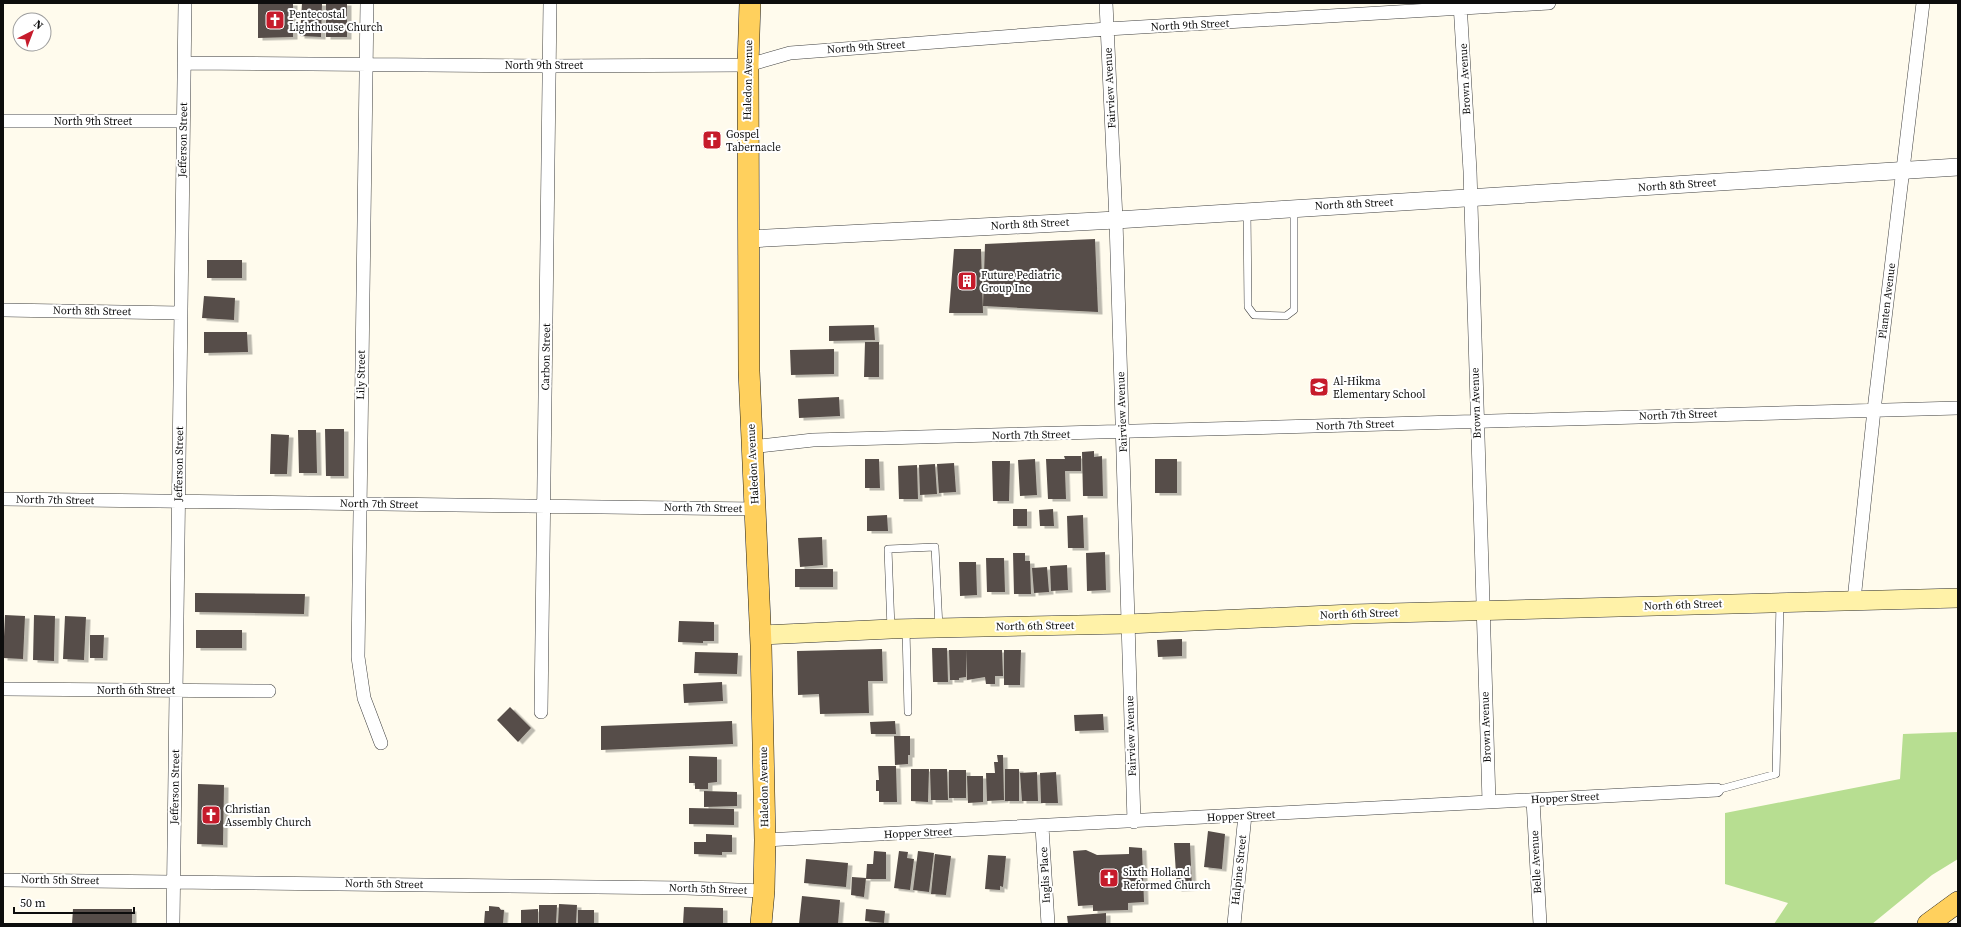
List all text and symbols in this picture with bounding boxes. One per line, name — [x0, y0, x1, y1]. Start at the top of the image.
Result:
place label: Pentecostal Lighthouse Church — [289, 7, 383, 35]
church icon: Pentecostal Lighthouse Church — [264, 9, 286, 31]
north arrow — [12, 12, 52, 52]
street label: North 9th Street — [1151, 15, 1230, 35]
text: N — [30, 17, 46, 33]
street label: North 9th Street — [826, 37, 906, 57]
street label: Haledon Avenue — [740, 39, 756, 120]
street label: Brown Avenue — [1456, 43, 1474, 115]
street label: Fairview Avenue — [1100, 47, 1120, 129]
street label: North 9th Street — [505, 58, 584, 73]
street label: Jefferson Street — [175, 102, 191, 179]
street label: North 9th Street — [54, 114, 133, 129]
place label: Gospel Tabernacle — [726, 127, 781, 155]
church icon: Gospel Tabernacle — [701, 129, 723, 151]
street label: North 8th Street — [1637, 175, 1717, 195]
street label: North 8th Street — [1315, 194, 1394, 214]
street label: North 8th Street — [991, 214, 1070, 234]
street label: Planten Avenue — [1875, 262, 1899, 340]
place label: Future Pediatric Group Inc — [981, 268, 1061, 296]
building icon: Future Pediatric Group Inc — [956, 270, 978, 292]
street label: North 8th Street — [53, 303, 132, 319]
street label: Carbon Street — [538, 323, 554, 391]
street label: Lily Street — [353, 350, 369, 400]
street label: Brown Avenue — [1467, 367, 1485, 439]
street label: Fairview Avenue — [1113, 371, 1131, 453]
place label: Al-Hikma Elementary School — [1333, 374, 1425, 402]
school or university icon: Al-Hikma Elementary School — [1308, 376, 1330, 398]
street label: North 7th Street — [1639, 406, 1718, 424]
street label: North 7th Street — [1316, 416, 1395, 434]
street label: Haledon Avenue — [743, 423, 763, 505]
street label: Jefferson Street — [171, 426, 187, 503]
street label: North 7th Street — [992, 427, 1071, 443]
street label: North 7th Street — [16, 492, 95, 508]
street label: North 7th Street — [340, 496, 419, 512]
street label: North 7th Street — [664, 500, 743, 516]
street label: North 6th Street — [1644, 596, 1723, 614]
street label: North 6th Street — [1320, 605, 1399, 623]
street label: North 6th Street — [996, 618, 1075, 634]
street label: North 6th Street — [97, 683, 176, 698]
street label: Brown Avenue — [1477, 691, 1495, 763]
street label: Fairview Avenue — [1122, 695, 1140, 777]
street label: Haledon Avenue — [756, 746, 772, 827]
street label: Jefferson Street — [167, 749, 183, 826]
street label: Hopper Street — [1530, 789, 1600, 807]
place label: Christian Assembly Church — [225, 802, 312, 830]
church icon: Christian Assembly Church — [200, 804, 222, 826]
street label: Hopper Street — [1206, 807, 1276, 825]
street label: Hopper Street — [883, 824, 953, 842]
street label: Belle Avenue — [1527, 830, 1545, 894]
street label: Halpine Street — [1228, 834, 1250, 906]
street label: Inglis Place — [1036, 846, 1054, 904]
place label: Sixth Holland Reformed Church — [1123, 865, 1211, 893]
church icon: Sixth Holland Reformed Church — [1098, 867, 1120, 889]
street label: North 5th Street — [21, 872, 100, 888]
street label: North 5th Street — [345, 876, 424, 892]
street label: North 5th Street — [669, 880, 748, 898]
scale bar — [14, 889, 134, 915]
text: 50 m — [20, 895, 46, 911]

